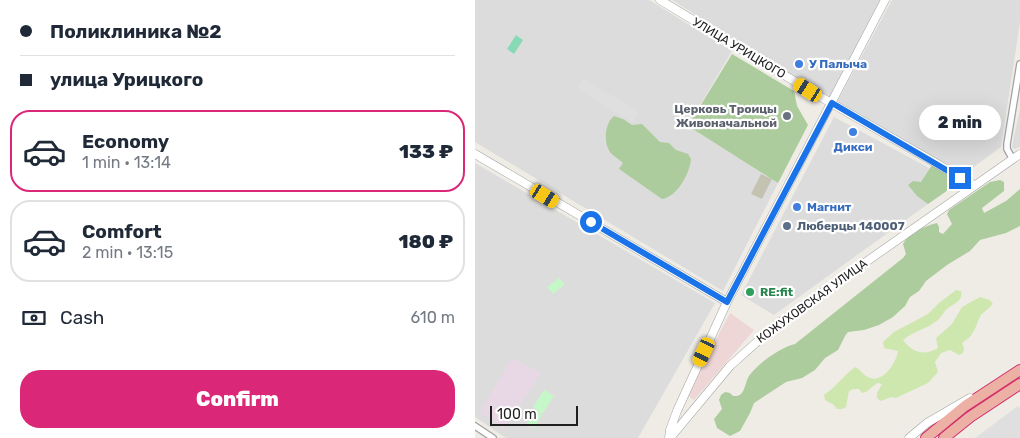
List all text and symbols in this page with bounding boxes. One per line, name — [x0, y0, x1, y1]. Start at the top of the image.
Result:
street label: УЛИЦА УРИЦКОГО — [690, 15, 788, 81]
text: Поликлиника №2 — [50, 20, 222, 43]
place label: У Палыча — [809, 57, 867, 71]
marker: У Палыча — [793, 58, 805, 70]
text: улица Урицкого — [50, 68, 203, 91]
car — [791, 76, 824, 104]
place label: Церковь Троицы Живоначальной — [674, 102, 777, 130]
callout: 2 min — [919, 106, 1001, 140]
marker: Церковь Троицы Живоначальной — [781, 110, 793, 122]
text: 2 min — [938, 113, 982, 132]
marker: Дикси — [847, 126, 859, 138]
icon: car — [22, 129, 67, 174]
text: Economy — [82, 130, 169, 153]
text: 133 ₽ — [399, 140, 453, 163]
place label: Дикси — [834, 140, 873, 154]
text: 1 min · 13:14 — [82, 153, 171, 172]
route end — [949, 167, 971, 189]
car — [528, 182, 561, 210]
place label: Магнит — [807, 200, 852, 214]
marker: Магнит — [791, 201, 803, 213]
route start — [580, 211, 602, 233]
icon: car — [22, 219, 67, 264]
place label: Люберцы 140007 — [797, 219, 905, 233]
text: Comfort — [82, 220, 162, 243]
marker: Люберцы 140007 — [781, 220, 793, 232]
text: 180 ₽ — [399, 230, 453, 253]
text: 2 min · 13:15 — [82, 243, 173, 262]
street label: КОЖУХОВСКАЯ УЛИЦА — [754, 256, 870, 346]
place label: RE:fit — [760, 285, 794, 299]
marker: RE:fit — [744, 286, 756, 298]
icon: cash — [20, 304, 48, 332]
text: Cash — [60, 306, 104, 329]
text: 610 m — [411, 308, 455, 327]
car — [690, 335, 717, 369]
button: Confirm — [20, 370, 455, 428]
scale bar — [490, 403, 577, 426]
text: 100 m — [497, 406, 537, 423]

